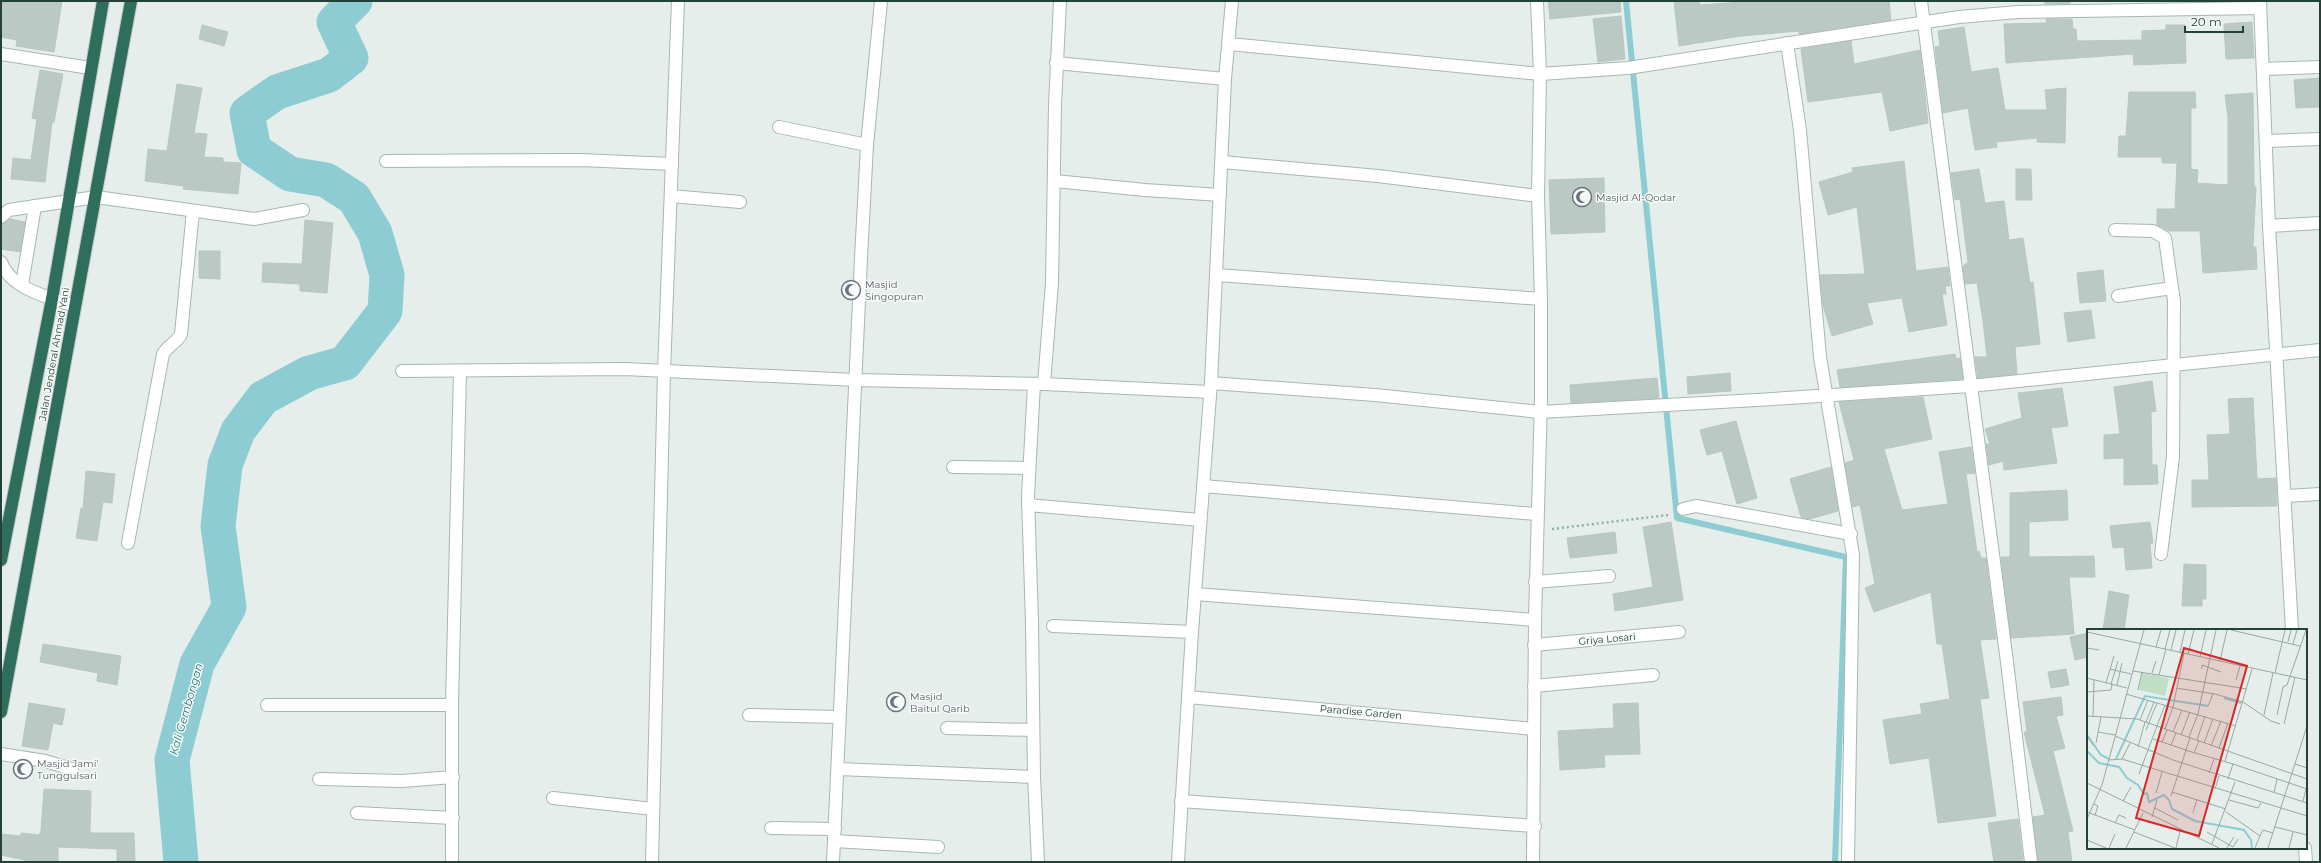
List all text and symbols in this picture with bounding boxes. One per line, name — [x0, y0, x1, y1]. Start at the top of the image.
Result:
scale bar — [2185, 8, 2243, 34]
text: 20 m — [2191, 14, 2222, 29]
mosque icon: Masjid Al-Qodar — [1571, 186, 1593, 208]
place label: Masjid Al-Qodar — [1596, 191, 1676, 204]
place label: Masjid Singopuran — [865, 278, 923, 303]
mosque icon: Masjid Singopuran — [840, 279, 862, 301]
street label: Jalan Jenderal Ahmad Yani — [36, 286, 72, 423]
inset map — [2087, 629, 2307, 849]
street label: Griya Losari — [1578, 630, 1636, 648]
water label: Kali Gembongan — [166, 661, 206, 757]
place label: Masjid Baitul Qarib — [910, 690, 970, 715]
mosque icon: Masjid Baitul Qarib — [885, 691, 907, 713]
street label: Paradise Garden — [1319, 702, 1403, 722]
place label: Masjid Jami' Tunggulsari — [37, 757, 98, 782]
mosque icon: Masjid Jami' Tunggulsari — [12, 758, 34, 780]

